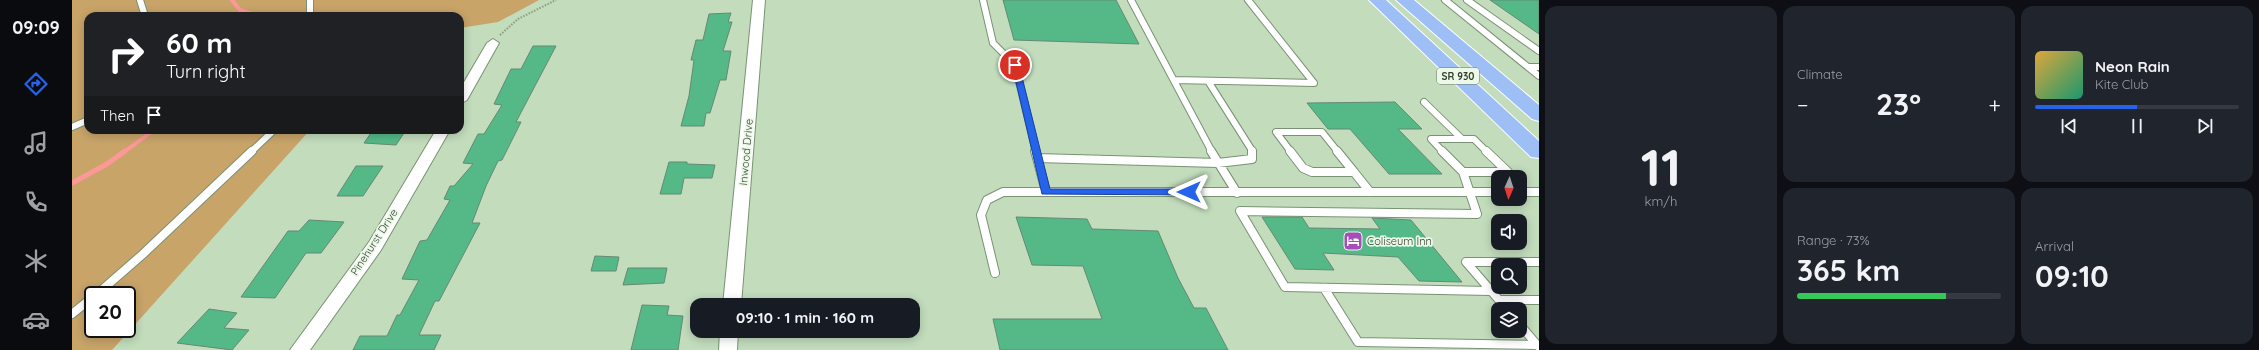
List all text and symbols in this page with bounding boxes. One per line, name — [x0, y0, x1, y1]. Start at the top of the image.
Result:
text: 09:09 — [12, 16, 60, 39]
text: 60 m — [166, 25, 232, 60]
icon: right — [100, 28, 152, 80]
pin — [998, 48, 1032, 82]
icon: arrive — [1004, 54, 1026, 76]
text: Neon Rain — [2095, 57, 2170, 76]
text: Turn right — [166, 60, 246, 83]
text: Climate — [1797, 66, 1843, 82]
road number: SR 930 — [1437, 68, 1479, 84]
icon: directions — [22, 70, 50, 98]
text: Kite Club — [2095, 76, 2148, 92]
text: 23° — [1876, 85, 1921, 123]
text: − — [1797, 91, 1808, 119]
text: + — [1989, 91, 2001, 119]
icon: arrive — [143, 104, 165, 126]
text: Then — [100, 106, 135, 125]
icon: previous — [2058, 115, 2080, 137]
icon: pause — [2126, 115, 2148, 137]
icon: next — [2194, 115, 2216, 137]
street label: Inwood Drive — [736, 118, 756, 186]
icon: music — [22, 129, 50, 157]
text: 11 — [1641, 134, 1681, 199]
north arrow — [1491, 170, 1527, 206]
map controls — [1491, 170, 1527, 338]
position arrow — [1168, 171, 1210, 213]
icon: phone — [22, 188, 50, 216]
text: km/h — [1645, 193, 1677, 209]
street label: Pinehurst Drive — [347, 206, 401, 278]
button: sound — [1491, 214, 1527, 250]
hotel icon: Coliseum Inn — [1342, 230, 1364, 252]
text: Range · 73% — [1797, 232, 1870, 248]
place label: Coliseum Inn — [1367, 234, 1432, 248]
text: Arrival — [2035, 238, 2074, 254]
icon: climate — [22, 247, 50, 275]
text: 365 km — [1797, 251, 1900, 289]
text: 09:10 — [2035, 257, 2109, 295]
button: search — [1491, 258, 1527, 294]
speed limit sign: 20 — [84, 286, 136, 338]
button: layers — [1491, 302, 1527, 338]
icon: car — [22, 306, 50, 334]
text: 09:10 · 1 min · 160 m — [736, 308, 874, 327]

